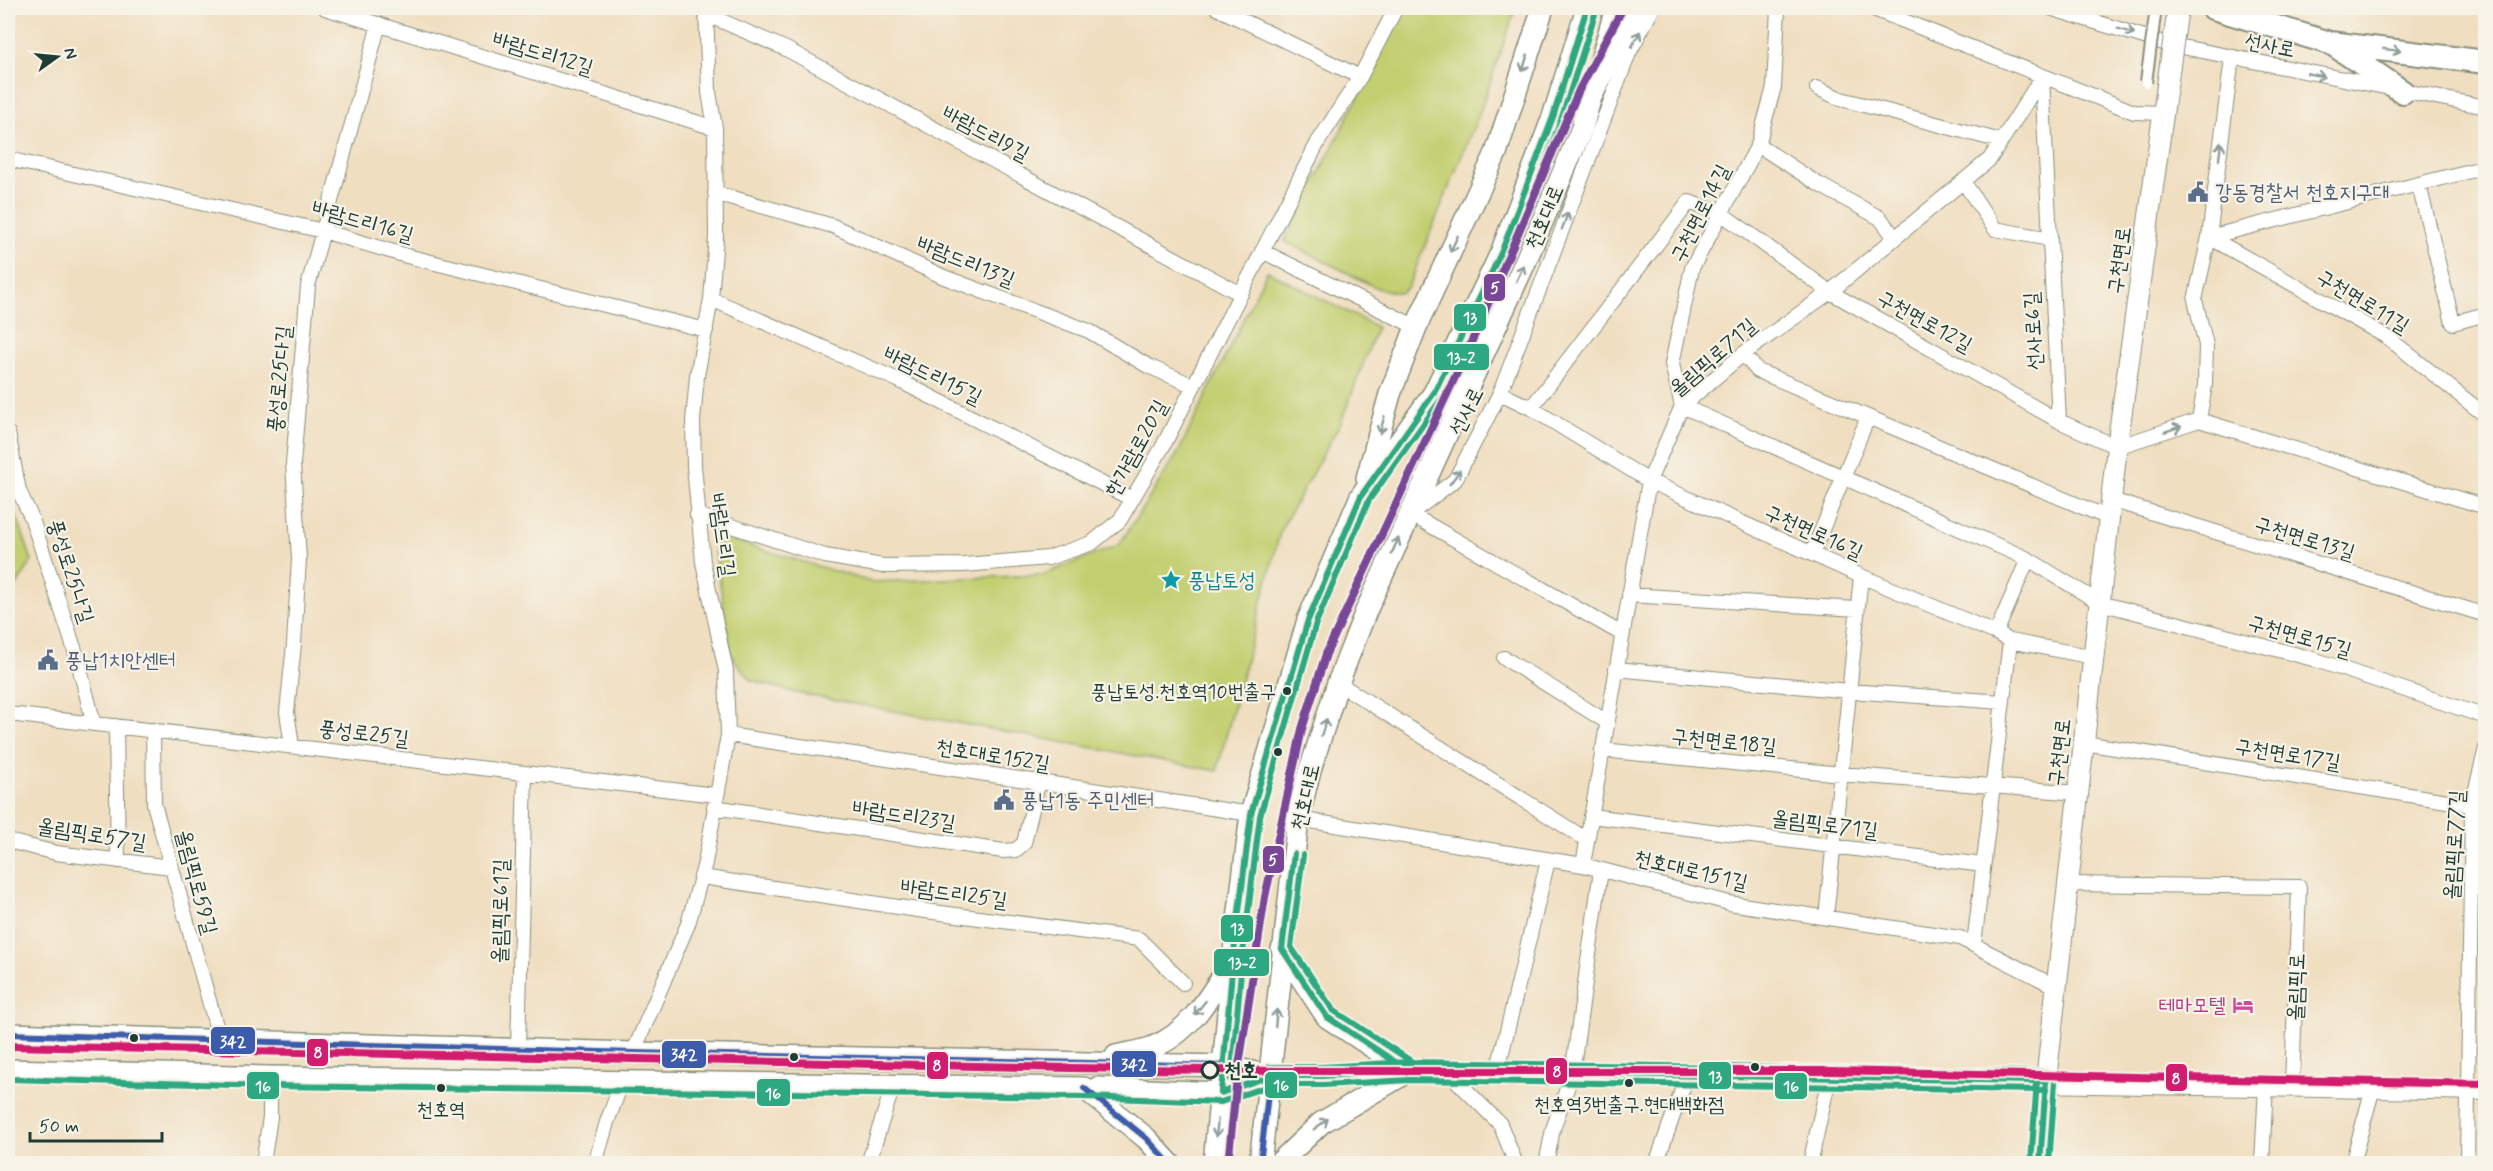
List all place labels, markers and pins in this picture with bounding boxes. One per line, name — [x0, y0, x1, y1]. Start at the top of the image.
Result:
place label: 강동경찰서 천호지구대 — [2215, 179, 2390, 207]
public building icon: 강동경찰서 천호지구대 — [2186, 180, 2210, 204]
place label: 풍납토성 — [1188, 567, 1256, 595]
place icon: 풍납토성 — [1159, 568, 1183, 592]
place label: 풍납1치안센터 — [65, 647, 176, 675]
public building icon: 풍납1치안센터 — [36, 648, 60, 672]
place label: 풍납토성.천호역10번출구 — [1091, 679, 1276, 706]
marker: 풍납토성.천호역10번출구 — [1281, 685, 1293, 697]
unlabelled marker — [1272, 746, 1284, 758]
place label: 풍납1동 주민센터 — [1021, 787, 1154, 815]
public building icon: 풍납1동 주민센터 — [992, 788, 1016, 812]
place label: 테마모텔 — [2158, 992, 2226, 1020]
hotel icon: 테마모텔 — [2231, 993, 2255, 1017]
unlabelled marker — [128, 1032, 140, 1044]
unlabelled marker — [788, 1051, 800, 1063]
place label: 천호 — [1224, 1057, 1258, 1085]
marker: 천호 — [1201, 1061, 1219, 1079]
unlabelled marker — [1749, 1061, 1761, 1073]
marker: 천호역3번출구.현대백화점 — [1623, 1077, 1635, 1089]
marker: 천호역 — [435, 1082, 447, 1094]
place label: 천호역3번출구.현대백화점 — [1534, 1092, 1724, 1119]
place label: 천호역 — [417, 1097, 465, 1124]

